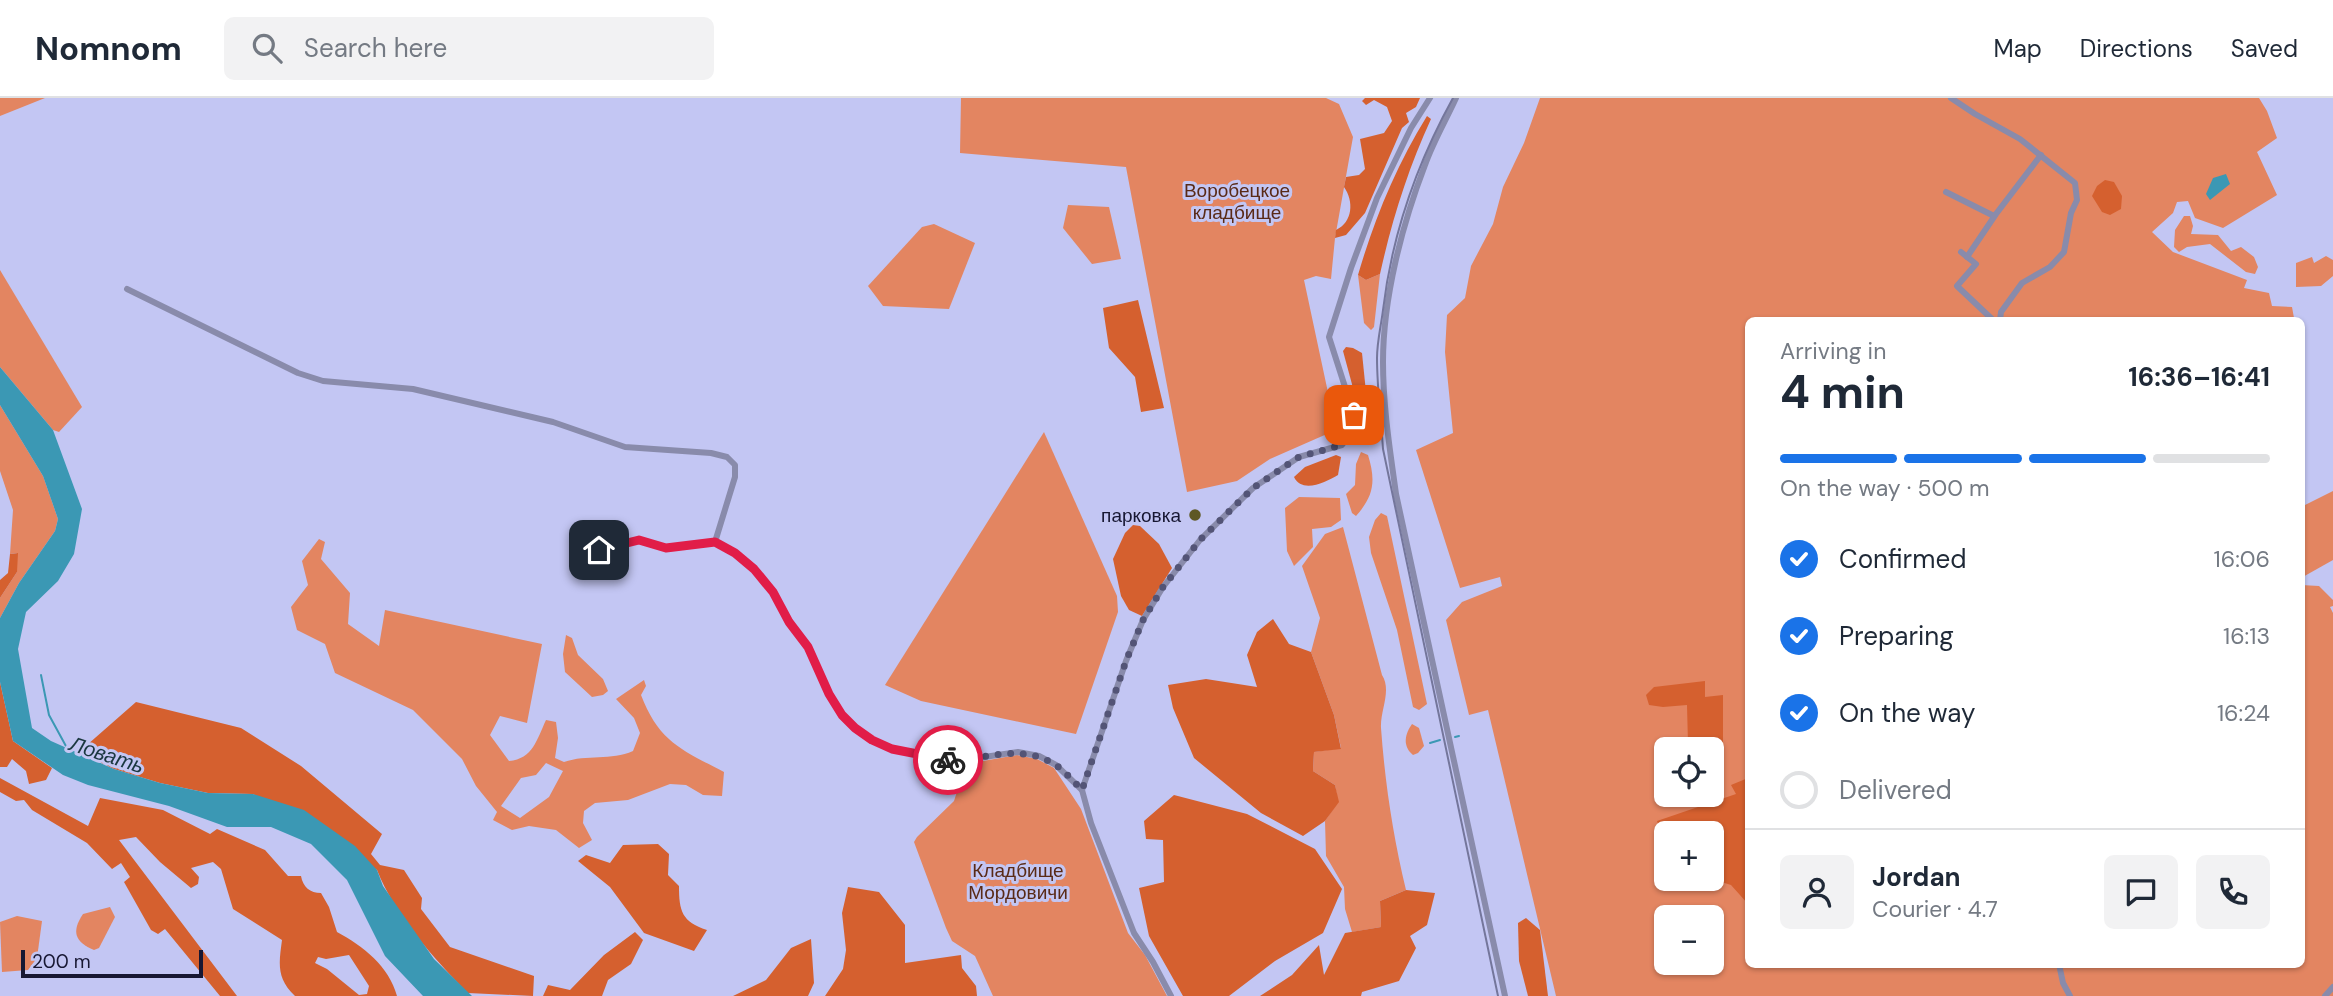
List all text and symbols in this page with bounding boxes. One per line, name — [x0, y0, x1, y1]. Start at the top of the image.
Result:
search box — [224, 17, 714, 80]
text: Nomnom — [35, 27, 182, 70]
icon: search — [248, 29, 286, 67]
text: Search here — [304, 31, 447, 65]
text: Map — [1994, 33, 2042, 64]
text: Directions — [2080, 33, 2193, 64]
text: Saved — [2231, 33, 2298, 64]
park label: Воробецкое кладбище — [1184, 178, 1290, 225]
text: Arriving in — [1780, 336, 1886, 366]
text: 16:36–16:41 — [2128, 360, 2270, 394]
text: 4 min — [1780, 362, 1905, 422]
pin — [1324, 385, 1384, 445]
icon: bag — [1335, 396, 1373, 434]
text: On the way · 500 m — [1780, 473, 1990, 503]
place label: парковка — [1101, 503, 1181, 528]
marker: парковка — [1187, 507, 1203, 523]
pin — [569, 520, 629, 580]
icon: home — [580, 531, 618, 569]
icon: check — [1780, 540, 1818, 578]
text: Confirmed — [1839, 542, 1966, 576]
text: 16:06 — [2214, 544, 2270, 574]
icon: check — [1780, 617, 1818, 655]
text: Preparing — [1839, 619, 1954, 653]
text: 16:13 — [2223, 621, 2270, 651]
icon: check — [1780, 694, 1818, 732]
text: On the way — [1839, 696, 1975, 730]
text: 16:24 — [2217, 698, 2270, 728]
courier — [913, 725, 983, 795]
water label: Ловать — [64, 729, 148, 780]
map controls — [1654, 737, 1724, 975]
button: locate — [1654, 737, 1724, 807]
icon: bike — [929, 741, 967, 779]
text: Delivered — [1839, 773, 1952, 807]
button: + — [1654, 821, 1724, 891]
button: person — [1780, 855, 1854, 929]
button: chat — [2104, 855, 2178, 929]
button: phone — [2196, 855, 2270, 929]
park label: Кладбище Мордовичи — [968, 858, 1068, 905]
text: Jordan — [1872, 860, 1961, 894]
text: Courier · 4.7 — [1872, 894, 1998, 924]
button: − — [1654, 905, 1724, 975]
scale bar — [21, 947, 203, 979]
text: 200 m — [32, 949, 91, 974]

